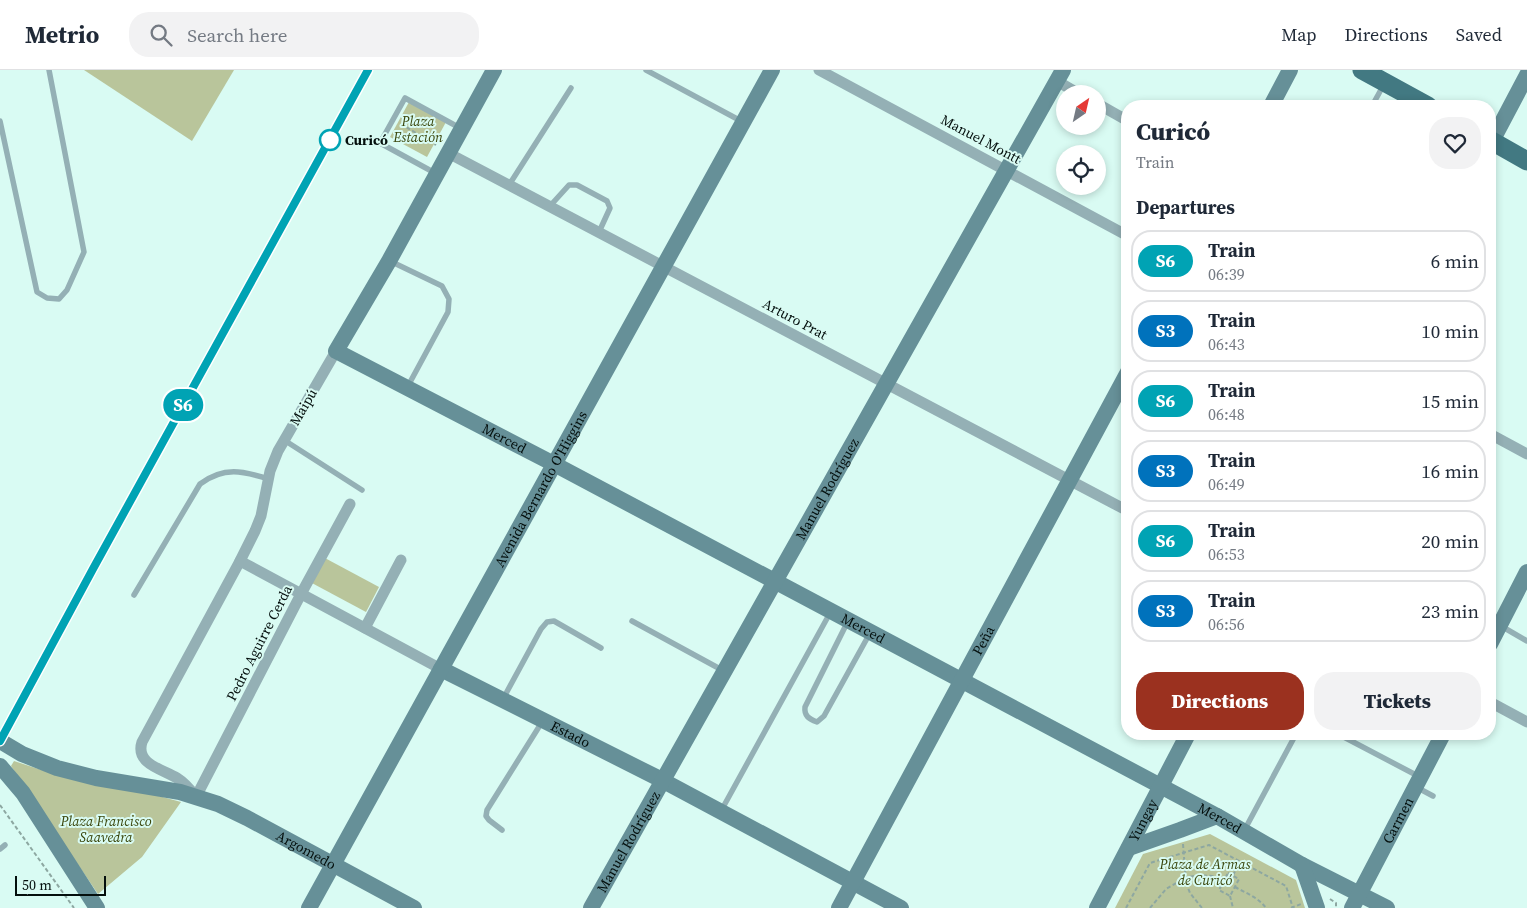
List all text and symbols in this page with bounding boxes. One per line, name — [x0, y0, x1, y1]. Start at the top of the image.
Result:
search box — [129, 12, 479, 57]
text: Metrio — [25, 18, 99, 51]
icon: search — [147, 21, 175, 49]
text: Search here — [187, 22, 287, 48]
text: Map — [1281, 22, 1317, 47]
text: Directions — [1345, 22, 1428, 47]
text: Saved — [1456, 22, 1502, 47]
north arrow — [1056, 85, 1106, 135]
map controls — [1056, 85, 1106, 195]
street label: Manuel Montt — [937, 110, 1025, 169]
park label: Plaza Estación — [392, 111, 443, 147]
text: Curicó — [1136, 115, 1210, 148]
button: heart — [1429, 117, 1481, 169]
marker: Curicó — [319, 129, 341, 151]
place label: Curicó — [345, 130, 388, 150]
button: locate — [1056, 145, 1106, 195]
text: Train — [1136, 151, 1174, 173]
text: Departures — [1136, 194, 1235, 220]
text: Train — [1208, 237, 1256, 263]
text: S6 — [1156, 248, 1175, 273]
text: 6 min — [1431, 248, 1479, 274]
text: 06:39 — [1208, 263, 1245, 285]
street label: Arturo Prat — [759, 294, 831, 345]
text: Train — [1208, 307, 1256, 333]
text: S3 — [1156, 318, 1175, 343]
text: 10 min — [1421, 318, 1479, 344]
text: 06:43 — [1208, 333, 1245, 355]
text: Train — [1208, 377, 1256, 403]
street label: Maipú — [284, 385, 322, 429]
text: S6 — [1156, 388, 1175, 413]
text: 15 min — [1421, 388, 1479, 414]
line badge: S6 — [160, 389, 206, 421]
text: S6 — [173, 392, 193, 417]
text: 06:48 — [1208, 403, 1245, 425]
street label: Avenida Bernardo O'Higgins — [489, 407, 592, 571]
street label: Merced — [479, 419, 530, 458]
street label: Manuel Rodríguez — [790, 434, 864, 543]
text: Train — [1208, 447, 1256, 473]
text: S3 — [1156, 458, 1175, 483]
text: 16 min — [1421, 458, 1479, 484]
text: 06:49 — [1208, 473, 1245, 495]
text: Train — [1208, 517, 1256, 543]
text: S6 — [1156, 528, 1175, 553]
text: 20 min — [1421, 528, 1479, 554]
text: 06:53 — [1208, 543, 1245, 565]
street label: Pedro Aguirre Cerda — [221, 581, 297, 704]
text: Train — [1208, 587, 1256, 613]
text: S3 — [1156, 598, 1175, 623]
text: 23 min — [1421, 598, 1479, 624]
street label: Merced — [838, 608, 889, 648]
text: 06:56 — [1208, 613, 1245, 635]
street label: Peña — [967, 621, 1000, 659]
button: Directions — [1136, 672, 1304, 730]
button: Tickets — [1314, 672, 1481, 730]
street label: Estado — [547, 716, 594, 753]
street label: Manuel Rodríguez — [592, 787, 665, 896]
street label: Carmen — [1377, 793, 1419, 847]
street label: Yungay — [1123, 795, 1163, 845]
street label: Merced — [1194, 798, 1245, 838]
park label: Plaza Francisco Saavedra — [59, 811, 152, 847]
street label: Argomedo — [273, 826, 340, 874]
park label: Plaza de Armas de Curicó — [1159, 854, 1251, 890]
scale bar — [15, 873, 106, 896]
text: 50 m — [22, 875, 52, 895]

